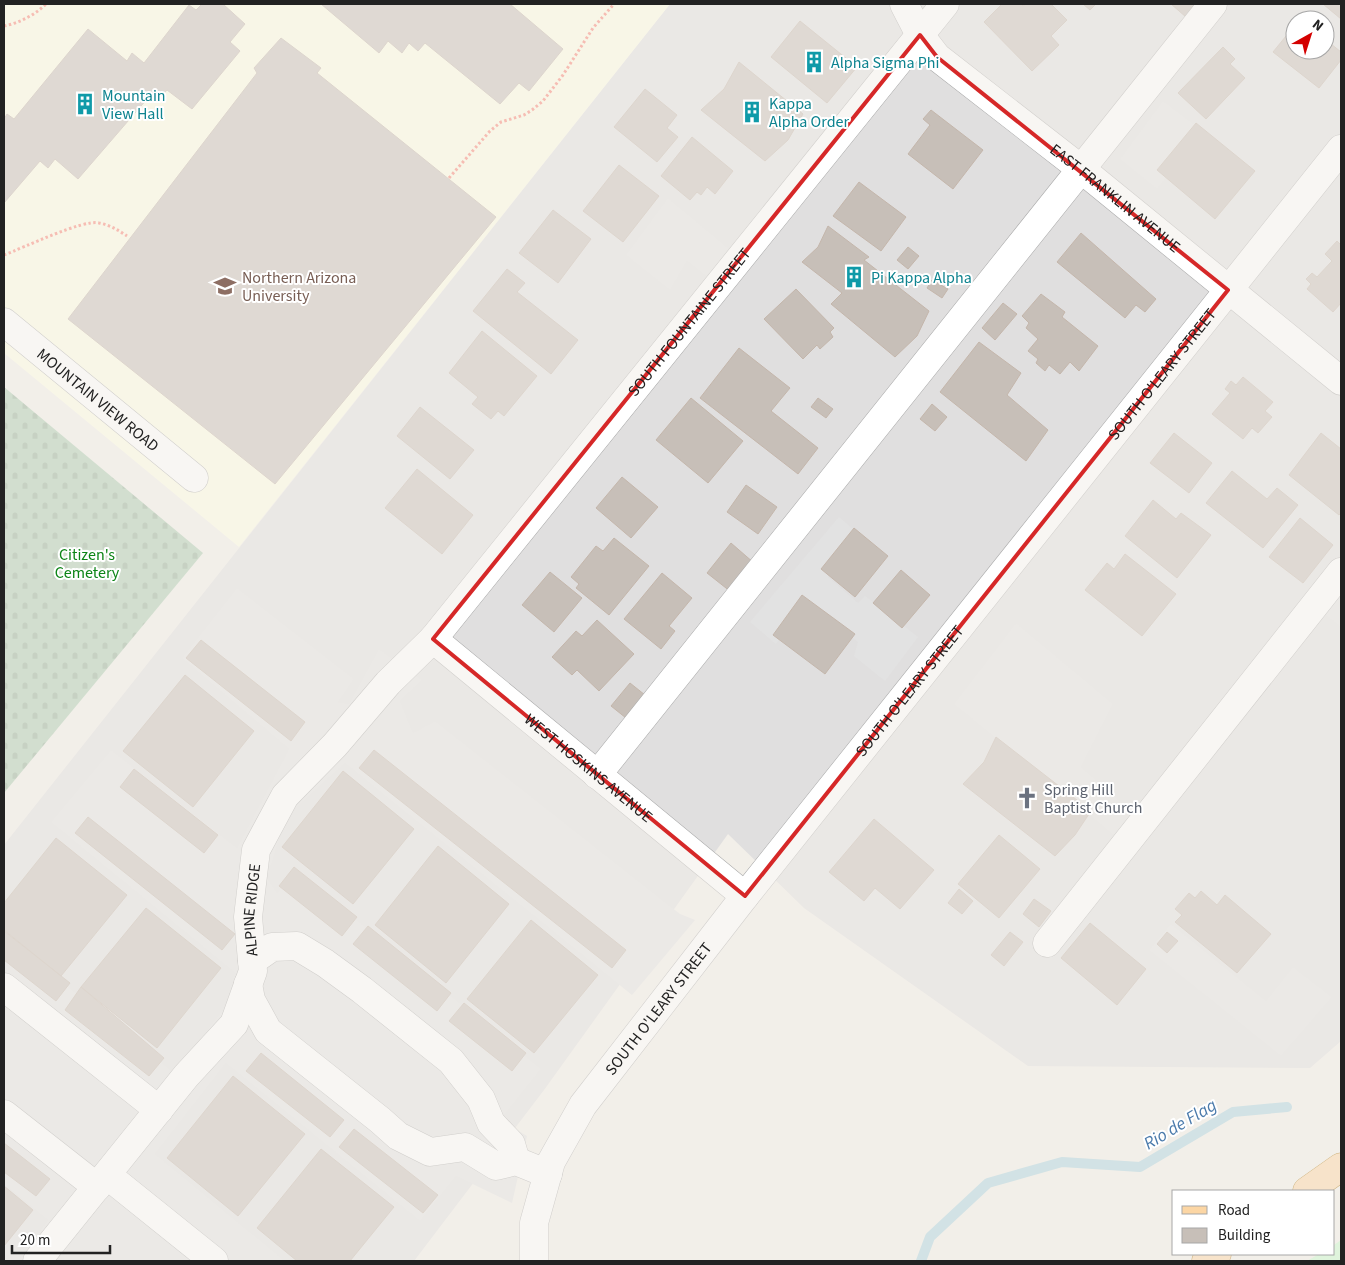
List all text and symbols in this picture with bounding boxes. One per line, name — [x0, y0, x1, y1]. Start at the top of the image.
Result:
north arrow — [1285, 10, 1335, 60]
text: N — [1308, 15, 1327, 36]
building icon: Alpha Sigma Phi — [801, 49, 827, 75]
place label: Alpha Sigma Phi — [831, 52, 939, 74]
place label: Mountain View Hall — [102, 85, 166, 125]
building icon: Mountain View Hall — [72, 91, 98, 117]
place label: Kappa Alpha Order — [769, 93, 849, 133]
building icon: Kappa Alpha Order — [739, 99, 765, 125]
street label: EAST FRANKLIN AVENUE — [1045, 139, 1185, 258]
street label: SOUTH FOUNTAINE STREET — [623, 243, 756, 401]
building icon: Pi Kappa Alpha — [841, 264, 867, 290]
place label: Northern Arizona University — [242, 267, 356, 307]
place label: Pi Kappa Alpha — [871, 267, 972, 289]
school or university icon: Northern Arizona University — [212, 273, 238, 299]
street label: SOUTH O'LEARY STREET — [1103, 304, 1222, 445]
street label: MOUNTAIN VIEW ROAD — [32, 343, 164, 457]
park label: Citizen's Cemetery — [55, 544, 120, 584]
street label: SOUTH O'LEARY STREET — [850, 620, 969, 762]
street label: WEST HOSKINS AVENUE — [519, 709, 657, 828]
place label: Spring Hill Baptist Church — [1044, 779, 1142, 819]
church icon: Spring Hill Baptist Church — [1014, 785, 1040, 811]
street label: ALPINE RIDGE — [238, 862, 266, 957]
street label: SOUTH O'LEARY STREET — [600, 938, 717, 1080]
water label: Rio de Flag — [1139, 1093, 1221, 1156]
legend — [1172, 1190, 1335, 1255]
text: Road — [1218, 1200, 1250, 1221]
scale bar — [12, 1222, 110, 1254]
text: Building — [1218, 1225, 1271, 1246]
text: 20 m — [20, 1230, 50, 1251]

